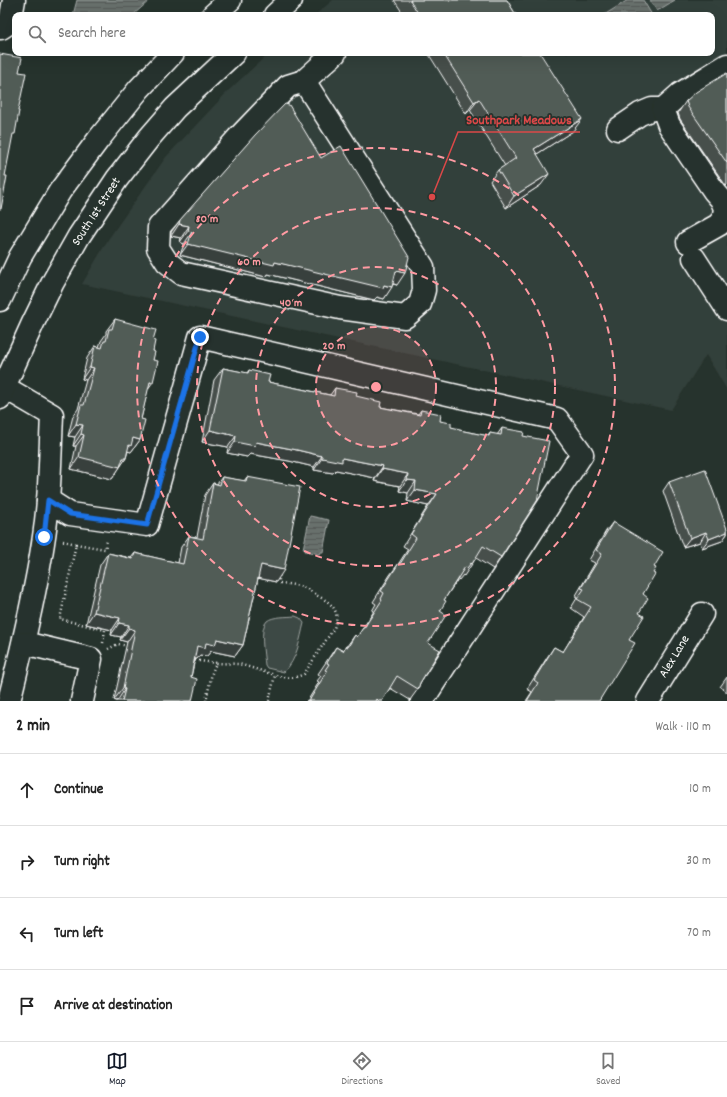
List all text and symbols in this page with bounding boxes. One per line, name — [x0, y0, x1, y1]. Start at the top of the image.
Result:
search box — [12, 12, 715, 56]
icon: search — [26, 23, 48, 45]
text: Search here — [58, 23, 126, 45]
callout: Southpark Meadows — [458, 106, 580, 132]
text: Southpark Meadows — [466, 111, 572, 131]
street label: South 1st Street — [68, 174, 126, 250]
text: 80 m — [196, 211, 218, 228]
text: 60 m — [237, 254, 261, 271]
text: 40 m — [280, 295, 302, 312]
route end — [191, 328, 209, 346]
text: 20 m — [323, 338, 345, 355]
centre of rings — [369, 380, 383, 394]
route start — [35, 528, 53, 546]
street label: Alex Lane — [655, 632, 695, 682]
text: 2 min — [16, 715, 50, 739]
text: Walk · 110 m — [655, 718, 711, 737]
icon: ahead — [16, 779, 38, 801]
text: Continue — [54, 779, 103, 801]
text: 10 m — [689, 780, 711, 799]
icon: right — [16, 851, 38, 873]
text: Turn right — [54, 851, 110, 873]
text: 30 m — [686, 852, 711, 871]
icon: left — [16, 923, 38, 945]
text: Turn left — [54, 923, 103, 945]
text: 70 m — [687, 924, 711, 943]
icon: arrive — [16, 995, 38, 1017]
text: Arrive at destination — [54, 995, 172, 1017]
tab: Map — [106, 1050, 128, 1090]
tab: Directions — [341, 1050, 383, 1090]
tab: Saved — [596, 1050, 621, 1090]

